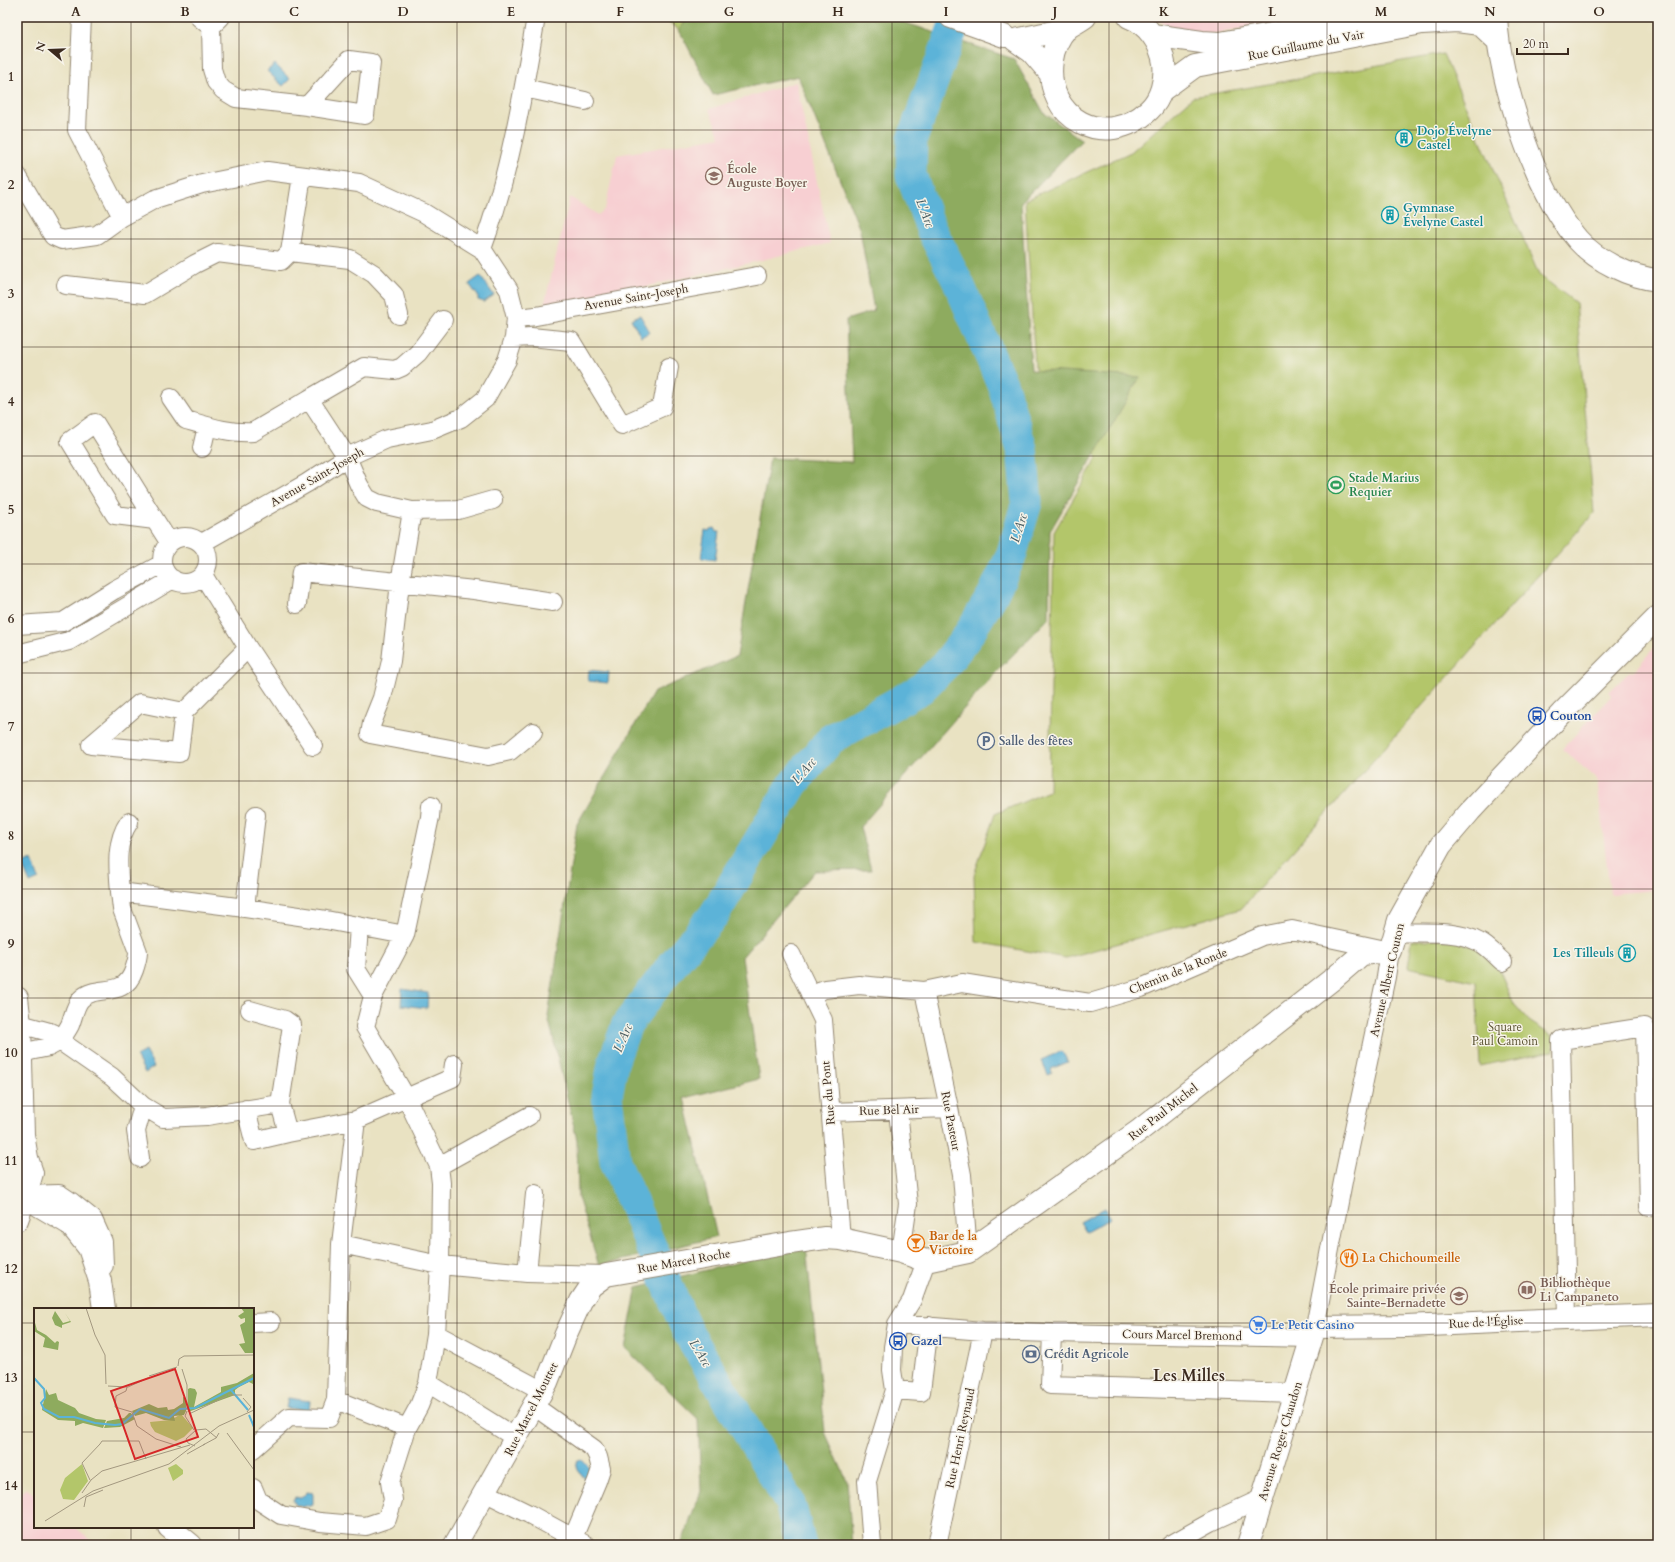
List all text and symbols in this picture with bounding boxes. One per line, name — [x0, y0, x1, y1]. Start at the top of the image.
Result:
text: A — [71, 3, 81, 21]
text: B — [180, 3, 190, 21]
text: C — [289, 3, 299, 21]
text: D — [397, 3, 409, 21]
text: E — [507, 3, 515, 21]
text: F — [616, 3, 624, 21]
text: G — [724, 3, 735, 21]
text: H — [832, 3, 844, 21]
text: I — [943, 3, 949, 21]
text: J — [1051, 3, 1058, 21]
text: K — [1159, 3, 1170, 21]
text: L — [1268, 3, 1277, 21]
text: M — [1375, 3, 1388, 21]
text: N — [1484, 3, 1496, 21]
text: O — [1593, 3, 1605, 21]
street label: Rue Guillaume du Vair — [1247, 26, 1366, 64]
north arrow — [30, 30, 70, 70]
scale bar — [1517, 30, 1568, 56]
text: 20 m — [1523, 36, 1550, 52]
text: N — [32, 40, 50, 54]
text: 1 — [8, 68, 14, 86]
place label: Dojo Évelyne Castel — [1417, 122, 1492, 153]
building icon: Dojo Évelyne Castel — [1394, 128, 1414, 148]
place label: École Auguste Boyer — [727, 160, 807, 191]
school or university icon: École Auguste Boyer — [704, 166, 724, 186]
text: 2 — [8, 176, 15, 194]
water label: L'Arc — [911, 196, 939, 231]
place label: Gymnase Évelyne Castel — [1403, 200, 1484, 230]
building icon: Gymnase Évelyne Castel — [1380, 205, 1400, 225]
street label: Avenue Saint-Joseph — [583, 280, 690, 314]
text: 3 — [8, 285, 15, 303]
text: 4 — [8, 393, 15, 411]
street label: Avenue Saint-Joseph — [267, 443, 367, 510]
place label: Stade Marius Requier — [1349, 470, 1419, 500]
sports icon: Stade Marius Requier — [1326, 475, 1346, 495]
text: 5 — [8, 501, 14, 519]
water label: L'Arc — [1006, 511, 1032, 545]
text: 6 — [8, 610, 15, 628]
bus stop icon: Couton — [1527, 706, 1547, 726]
place label: Couton — [1550, 708, 1592, 724]
text: 7 — [8, 718, 15, 736]
parking icon: Salle des fêtes — [976, 731, 996, 751]
place label: Salle des fêtes — [999, 733, 1073, 749]
water label: L'Arc — [788, 753, 821, 788]
text: 8 — [8, 827, 14, 845]
street label: Avenue Albert Couton — [1366, 921, 1408, 1038]
text: 9 — [8, 935, 15, 953]
building icon: Les Tilleuls — [1617, 943, 1637, 963]
street label: Chemin de la Ronde — [1126, 944, 1230, 998]
place label: Les Tilleuls — [1553, 945, 1614, 961]
park label: Square Paul Camoin — [1472, 1019, 1538, 1049]
water label: L'Arc — [609, 1020, 637, 1055]
text: 10 — [4, 1044, 18, 1062]
street label: Rue du Pont — [817, 1060, 839, 1126]
street label: Rue Paul Michel — [1125, 1080, 1201, 1144]
street label: Rue Pasteur — [937, 1090, 965, 1153]
street label: Rue Bel Air — [859, 1101, 920, 1119]
text: 11 — [4, 1152, 18, 1170]
place label: Bar de la Victoire — [929, 1228, 977, 1258]
bar icon: Bar de la Victoire — [906, 1233, 926, 1253]
street label: Rue Marcel Roche — [636, 1245, 732, 1277]
restaurant icon: La Chichoumeille — [1339, 1248, 1359, 1268]
place label: La Chichoumeille — [1362, 1250, 1461, 1266]
text: 12 — [4, 1260, 18, 1278]
place label: Bibliothèque Li Campaneto — [1540, 1275, 1619, 1305]
place label: École primaire privée Sainte-Bernadette — [1329, 1280, 1446, 1311]
library icon: Bibliothèque Li Campaneto — [1517, 1280, 1537, 1300]
school or university icon: École primaire privée Sainte-Bernadette — [1449, 1286, 1469, 1306]
inset map — [34, 1308, 254, 1528]
street label: Rue de l'Église — [1448, 1311, 1524, 1332]
supermarket icon: Le Petit Casino — [1248, 1315, 1268, 1335]
place label: Le Petit Casino — [1271, 1317, 1354, 1333]
street label: Cours Marcel Bremond — [1122, 1326, 1243, 1344]
bus stop icon: Gazel — [888, 1331, 908, 1351]
place label: Gazel — [911, 1333, 943, 1349]
water label: L'Arc — [685, 1336, 716, 1371]
bank icon: Crédit Agricole — [1021, 1344, 1041, 1364]
place label: Crédit Agricole — [1044, 1346, 1129, 1362]
street label: Rue Marcel Mouttet — [501, 1359, 562, 1458]
district label: Les Milles — [1153, 1365, 1225, 1387]
text: 13 — [4, 1369, 18, 1387]
street label: Avenue Roger Chaudon — [1254, 1379, 1306, 1503]
street label: Rue Henri Reynaud — [942, 1386, 979, 1490]
text: 14 — [4, 1477, 18, 1495]

